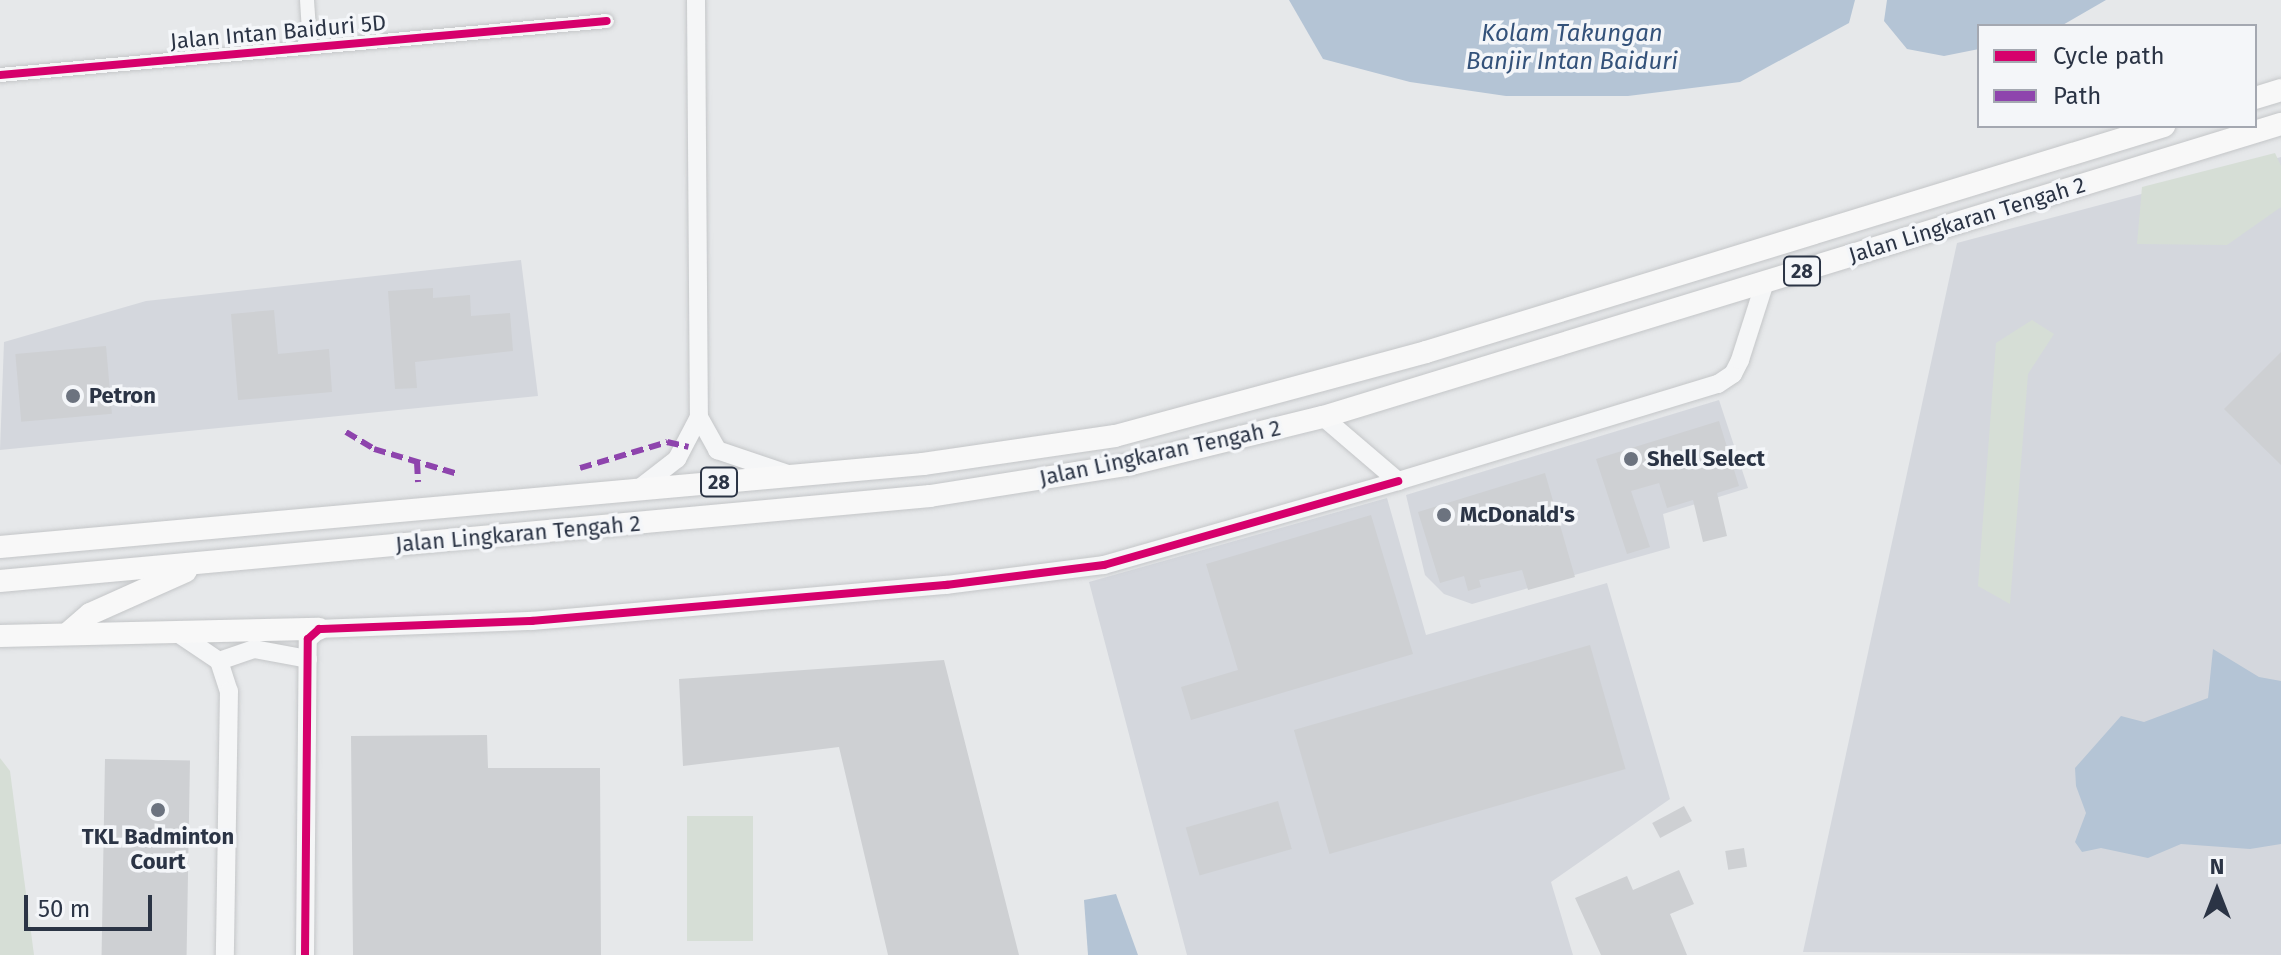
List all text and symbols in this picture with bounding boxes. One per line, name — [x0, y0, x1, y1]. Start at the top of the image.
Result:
street label: Jalan Intan Baiduri 5D — [169, 9, 387, 55]
water label: Kolam Takungan Banjir Intan Baiduri — [1466, 20, 1678, 76]
legend — [1977, 24, 2257, 128]
text: Cycle path — [2053, 42, 2165, 70]
text: Path — [2053, 82, 2101, 110]
street label: Jalan Lingkaran Tengah 2 — [1846, 171, 2088, 269]
road number: 28 — [1782, 255, 1822, 287]
place label: Petron — [89, 383, 156, 409]
marker: Petron — [64, 387, 82, 405]
street label: Jalan Lingkaran Tengah 2 — [1037, 415, 1283, 491]
place label: Shell Select — [1647, 446, 1765, 472]
marker: Shell Select — [1622, 450, 1640, 468]
road number: 28 — [699, 466, 739, 498]
place label: McDonald's — [1460, 502, 1575, 528]
marker: McDonald's — [1435, 506, 1453, 524]
street label: Jalan Lingkaran Tengah 2 — [394, 510, 642, 558]
marker: TKL Badminton Court — [149, 801, 167, 819]
place label: TKL Badminton Court — [82, 823, 234, 874]
north arrow — [2177, 851, 2257, 931]
text: N — [2210, 853, 2224, 880]
scale bar — [28, 879, 156, 929]
text: 50 m — [38, 895, 90, 923]

